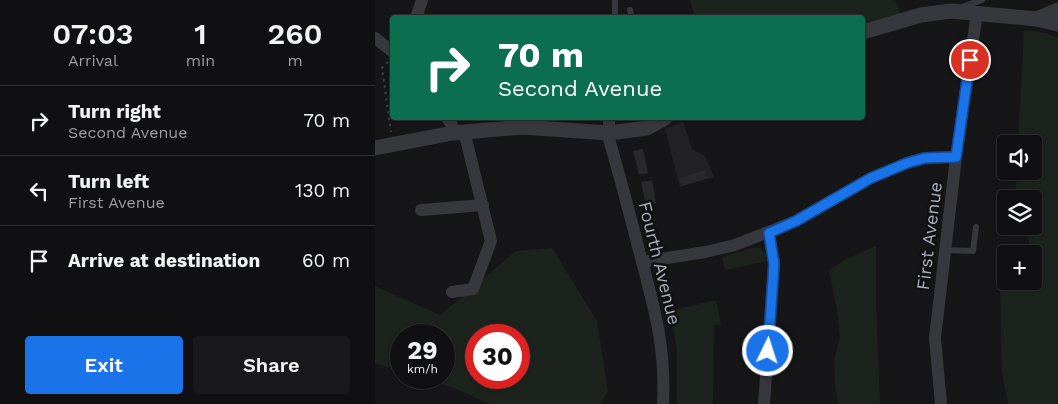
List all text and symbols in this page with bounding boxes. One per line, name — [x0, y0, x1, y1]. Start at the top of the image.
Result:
text: 07:03 — [52, 16, 133, 51]
text: 1 — [194, 16, 207, 51]
text: 260 — [267, 16, 323, 51]
text: 70 m — [498, 34, 584, 76]
icon: right — [415, 35, 480, 100]
pin — [949, 39, 991, 81]
icon: arrive — [956, 46, 984, 74]
text: Arrival — [68, 51, 118, 70]
text: min — [186, 51, 215, 70]
text: m — [287, 51, 303, 70]
text: Second Avenue — [498, 76, 662, 101]
text: Turn right — [68, 100, 161, 123]
icon: right — [25, 107, 53, 135]
text: 70 m — [303, 109, 350, 132]
text: Second Avenue — [68, 123, 187, 142]
map controls — [997, 135, 1042, 290]
button: sound — [997, 135, 1042, 180]
text: Turn left — [68, 170, 149, 193]
icon: left — [25, 177, 53, 205]
text: 130 m — [295, 179, 350, 202]
street label: First Avenue — [912, 181, 946, 291]
button: layers — [997, 190, 1042, 235]
text: First Avenue — [68, 193, 165, 212]
street label: Fourth Avenue — [635, 199, 685, 327]
button: + — [997, 245, 1042, 290]
icon: arrive — [25, 247, 53, 275]
text: Arrive at destination — [68, 249, 260, 272]
text: 60 m — [302, 249, 350, 272]
speed limit sign: 30 — [465, 324, 530, 389]
position arrow — [741, 324, 793, 376]
button: Exit — [25, 336, 183, 394]
button: Share — [193, 336, 350, 394]
text: 29 — [407, 336, 438, 365]
text: km/h — [407, 362, 438, 376]

